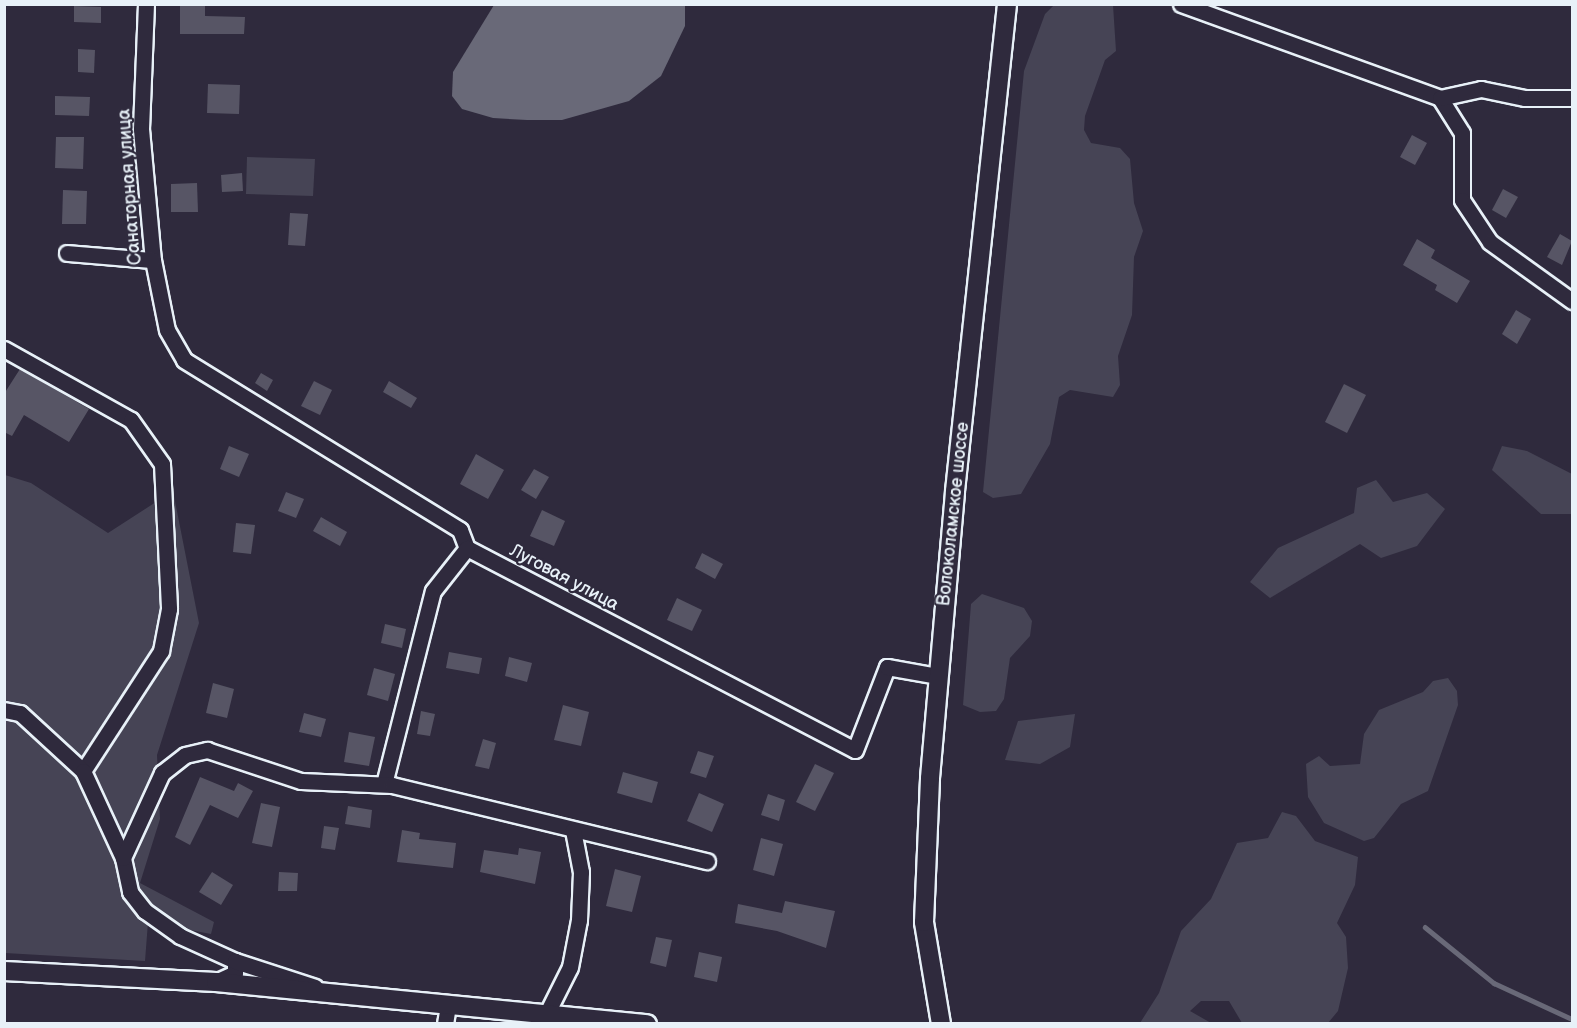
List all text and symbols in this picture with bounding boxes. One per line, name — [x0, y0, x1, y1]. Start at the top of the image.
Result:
street label: Санаторная улица — [114, 108, 146, 266]
street label: Волоколамское шоссе — [934, 421, 974, 607]
street label: Луговая улица — [506, 540, 622, 616]

